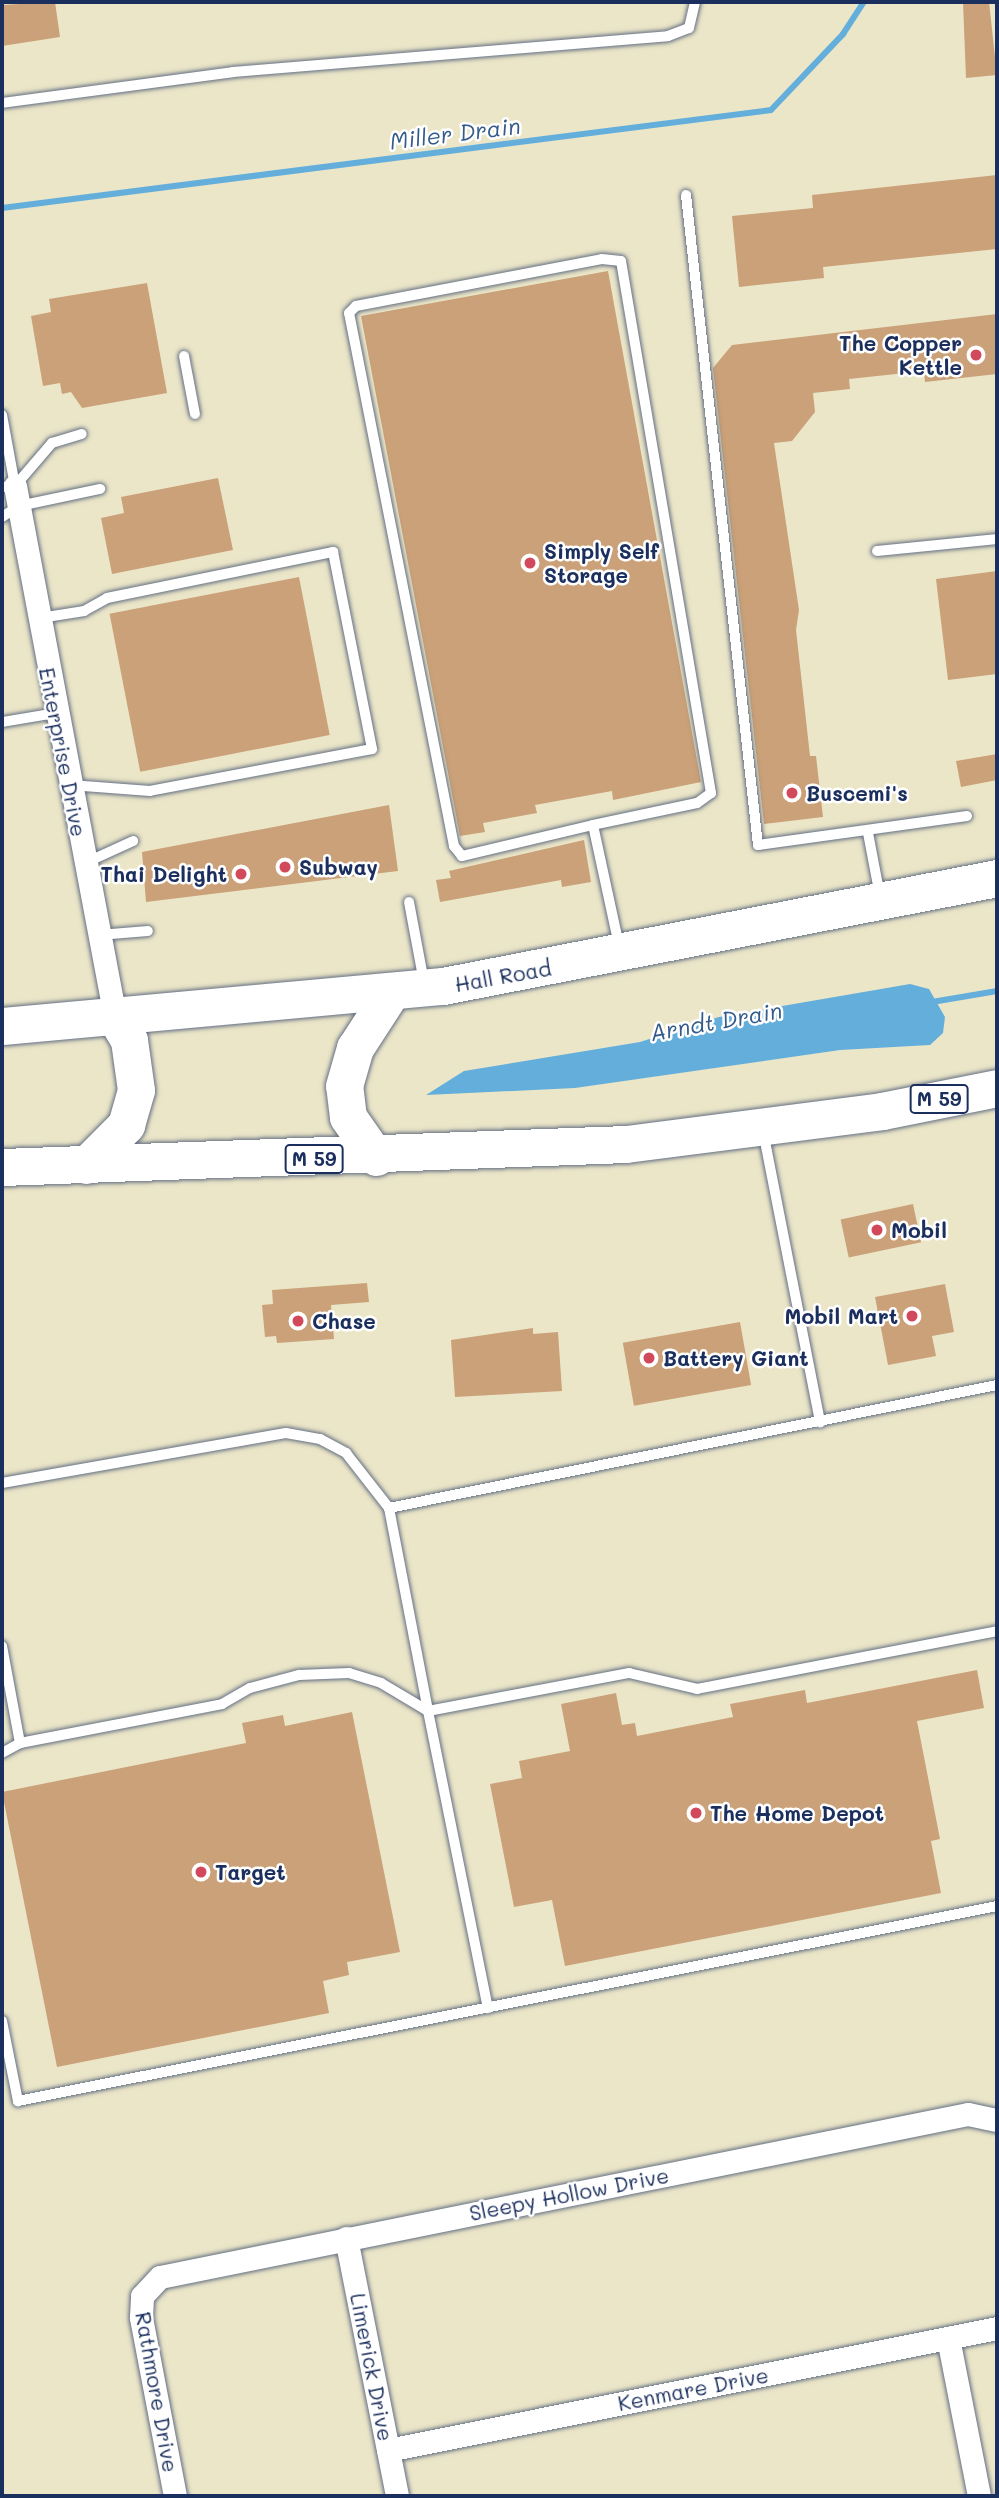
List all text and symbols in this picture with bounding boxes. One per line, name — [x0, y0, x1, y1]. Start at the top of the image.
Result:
water label: Miller Drain — [388, 111, 522, 155]
place label: The Copper Kettle — [839, 330, 962, 380]
marker: The Copper Kettle — [968, 347, 984, 363]
place label: Simply Self Storage — [544, 538, 659, 588]
marker: Simply Self Storage — [522, 555, 538, 571]
street label: Enterprise Drive — [34, 665, 92, 839]
place label: Buscemi's — [806, 780, 908, 806]
marker: Buscemi's — [784, 785, 800, 801]
place label: Subway — [299, 854, 378, 880]
marker: Subway — [277, 859, 293, 875]
place label: Thai Delight — [100, 861, 227, 887]
marker: Thai Delight — [233, 866, 249, 882]
street label: Hall Road — [453, 955, 553, 997]
water label: Arndt Drain — [648, 996, 784, 1046]
road number: M 59 — [909, 1084, 969, 1114]
road number: M 59 — [284, 1144, 344, 1175]
place label: Mobil — [891, 1217, 947, 1243]
marker: Mobil — [869, 1222, 885, 1238]
place label: Mobil Mart — [784, 1303, 898, 1329]
place label: Chase — [312, 1308, 376, 1334]
marker: Mobil Mart — [904, 1308, 920, 1324]
marker: Chase — [290, 1313, 306, 1329]
place label: Battery Giant — [663, 1345, 809, 1371]
marker: Battery Giant — [641, 1350, 657, 1366]
place label: The Home Depot — [710, 1800, 884, 1826]
marker: The Home Depot — [688, 1805, 704, 1821]
place label: Target — [215, 1859, 286, 1885]
marker: Target — [193, 1864, 209, 1880]
street label: Sleepy Hollow Drive — [467, 2162, 671, 2226]
street label: Limerick Drive — [345, 2291, 399, 2443]
street label: Rathmore Drive — [130, 2310, 184, 2474]
street label: Kenmare Drive — [616, 2362, 770, 2416]

